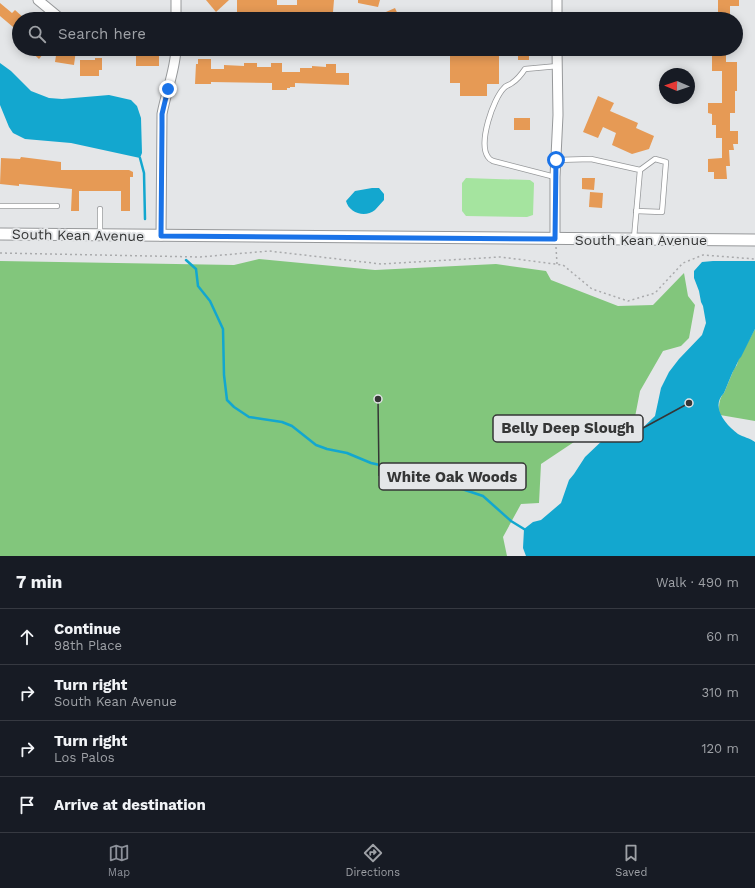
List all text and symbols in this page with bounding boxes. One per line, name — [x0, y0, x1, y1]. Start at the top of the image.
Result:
search box — [12, 12, 743, 56]
icon: search — [26, 23, 48, 45]
text: Search here — [58, 25, 146, 43]
north arrow — [659, 68, 695, 104]
route end — [159, 80, 177, 98]
route start — [547, 151, 565, 169]
street label: South Kean Avenue — [12, 226, 144, 244]
street label: South Kean Avenue — [575, 232, 707, 248]
callout: Belly Deep Slough — [493, 415, 643, 442]
text: Belly Deep Slough — [501, 419, 635, 437]
callout: White Oak Woods — [379, 463, 526, 490]
text: White Oak Woods — [387, 468, 517, 486]
text: 7 min — [16, 572, 62, 592]
text: Walk · 490 m — [656, 575, 739, 590]
text: Continue — [54, 620, 121, 638]
icon: ahead — [16, 626, 38, 648]
text: 60 m — [706, 629, 739, 644]
text: 98th Place — [54, 638, 122, 653]
text: Turn right — [54, 676, 127, 694]
icon: right — [16, 682, 38, 704]
text: 310 m — [701, 685, 739, 700]
text: South Kean Avenue — [54, 694, 177, 709]
text: Turn right — [54, 732, 127, 750]
icon: right — [16, 738, 38, 760]
text: 120 m — [701, 741, 739, 756]
text: Los Palos — [54, 750, 115, 765]
icon: arrive — [16, 794, 38, 816]
text: Arrive at destination — [54, 796, 206, 814]
tab: Map — [108, 842, 130, 879]
tab: Directions — [346, 842, 400, 879]
tab: Saved — [615, 842, 647, 879]

